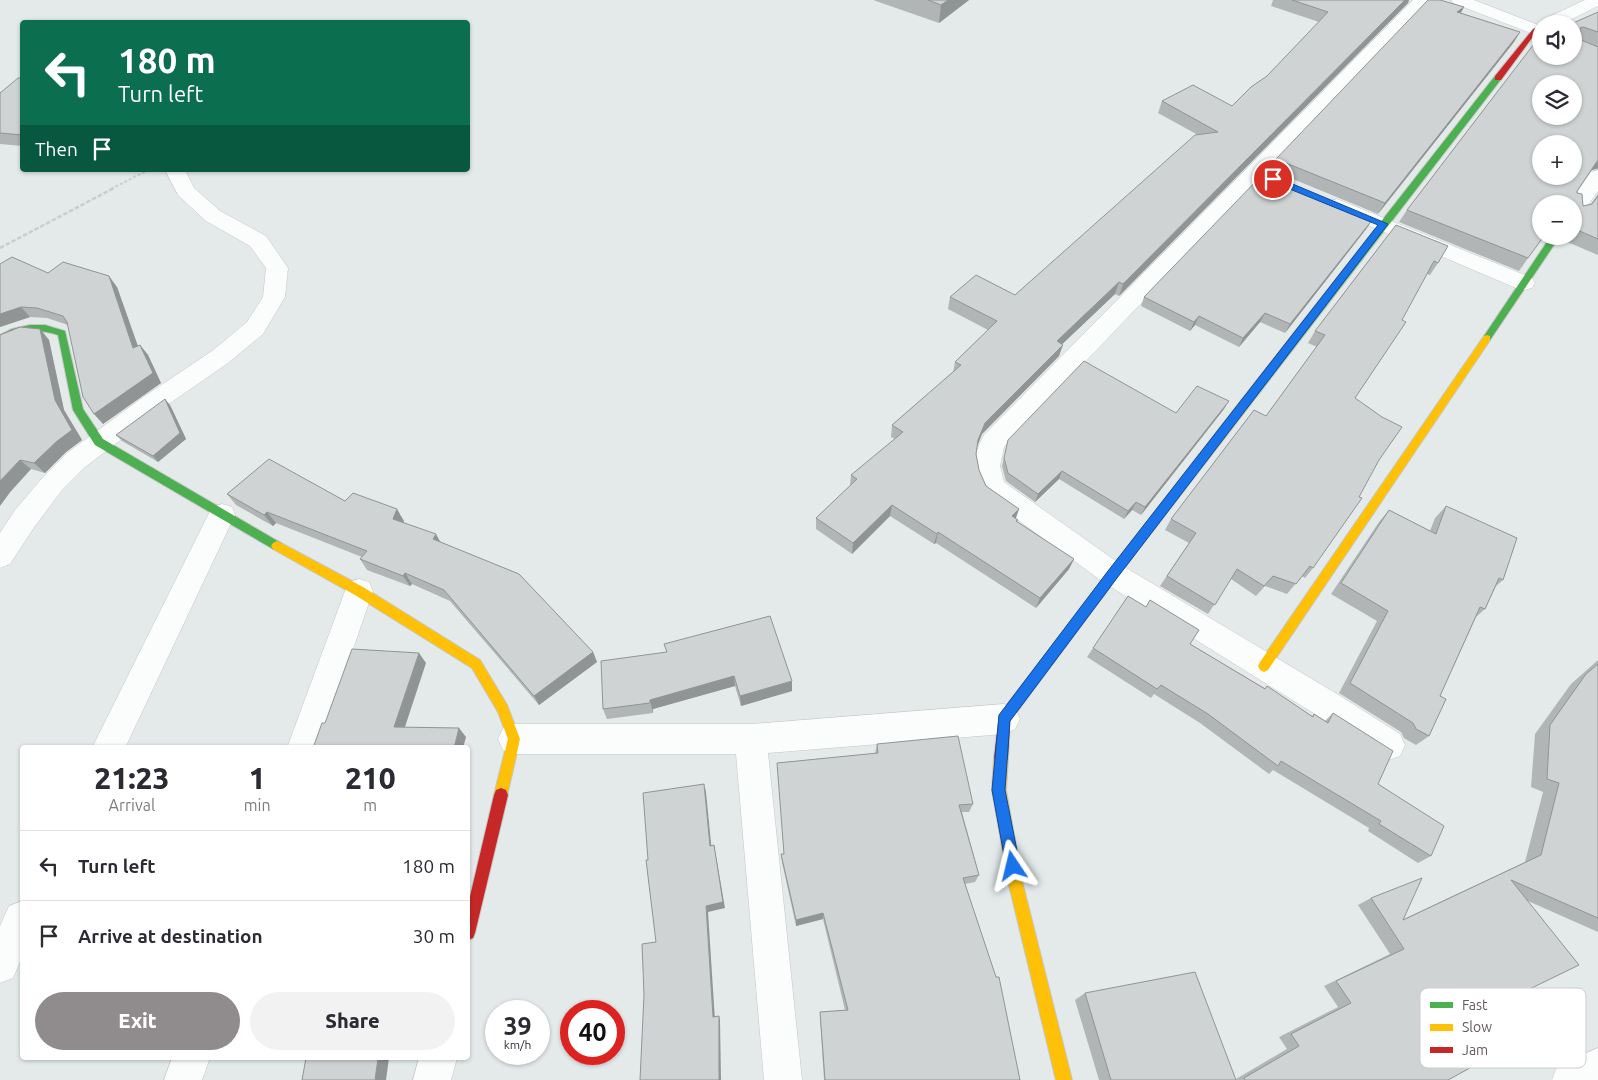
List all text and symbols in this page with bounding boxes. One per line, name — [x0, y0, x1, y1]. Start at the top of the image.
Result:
map controls — [1532, 15, 1582, 245]
button: sound — [1532, 15, 1582, 65]
icon: left — [35, 40, 100, 105]
text: 180 m — [118, 40, 216, 80]
button: layers — [1532, 75, 1582, 125]
text: Turn left — [118, 81, 203, 106]
icon: arrive — [88, 135, 116, 163]
button: + — [1532, 135, 1582, 185]
text: Then — [35, 138, 78, 160]
pin — [1252, 158, 1294, 200]
icon: arrive — [1259, 165, 1287, 193]
button: − — [1532, 195, 1582, 245]
text: 21:23 — [94, 761, 169, 795]
text: 1 — [249, 761, 266, 795]
text: 210 — [345, 761, 396, 795]
text: Arrival — [109, 796, 155, 814]
text: min — [244, 796, 271, 814]
text: m — [363, 796, 377, 814]
position arrow — [986, 839, 1038, 891]
icon: left — [35, 852, 63, 880]
text: Turn left — [78, 855, 156, 877]
text: 180 m — [402, 855, 455, 877]
icon: arrive — [35, 922, 63, 950]
text: Arrive at destination — [78, 925, 263, 947]
text: 30 m — [413, 925, 455, 947]
legend — [1420, 988, 1586, 1068]
button: Exit — [35, 992, 240, 1050]
button: Share — [250, 992, 455, 1050]
text: Fast — [1462, 997, 1488, 1013]
speed limit sign: 40 — [560, 1000, 625, 1065]
text: 39 — [503, 1012, 532, 1040]
text: Slow — [1462, 1019, 1492, 1035]
text: km/h — [504, 1038, 531, 1051]
text: Jam — [1462, 1042, 1488, 1058]

